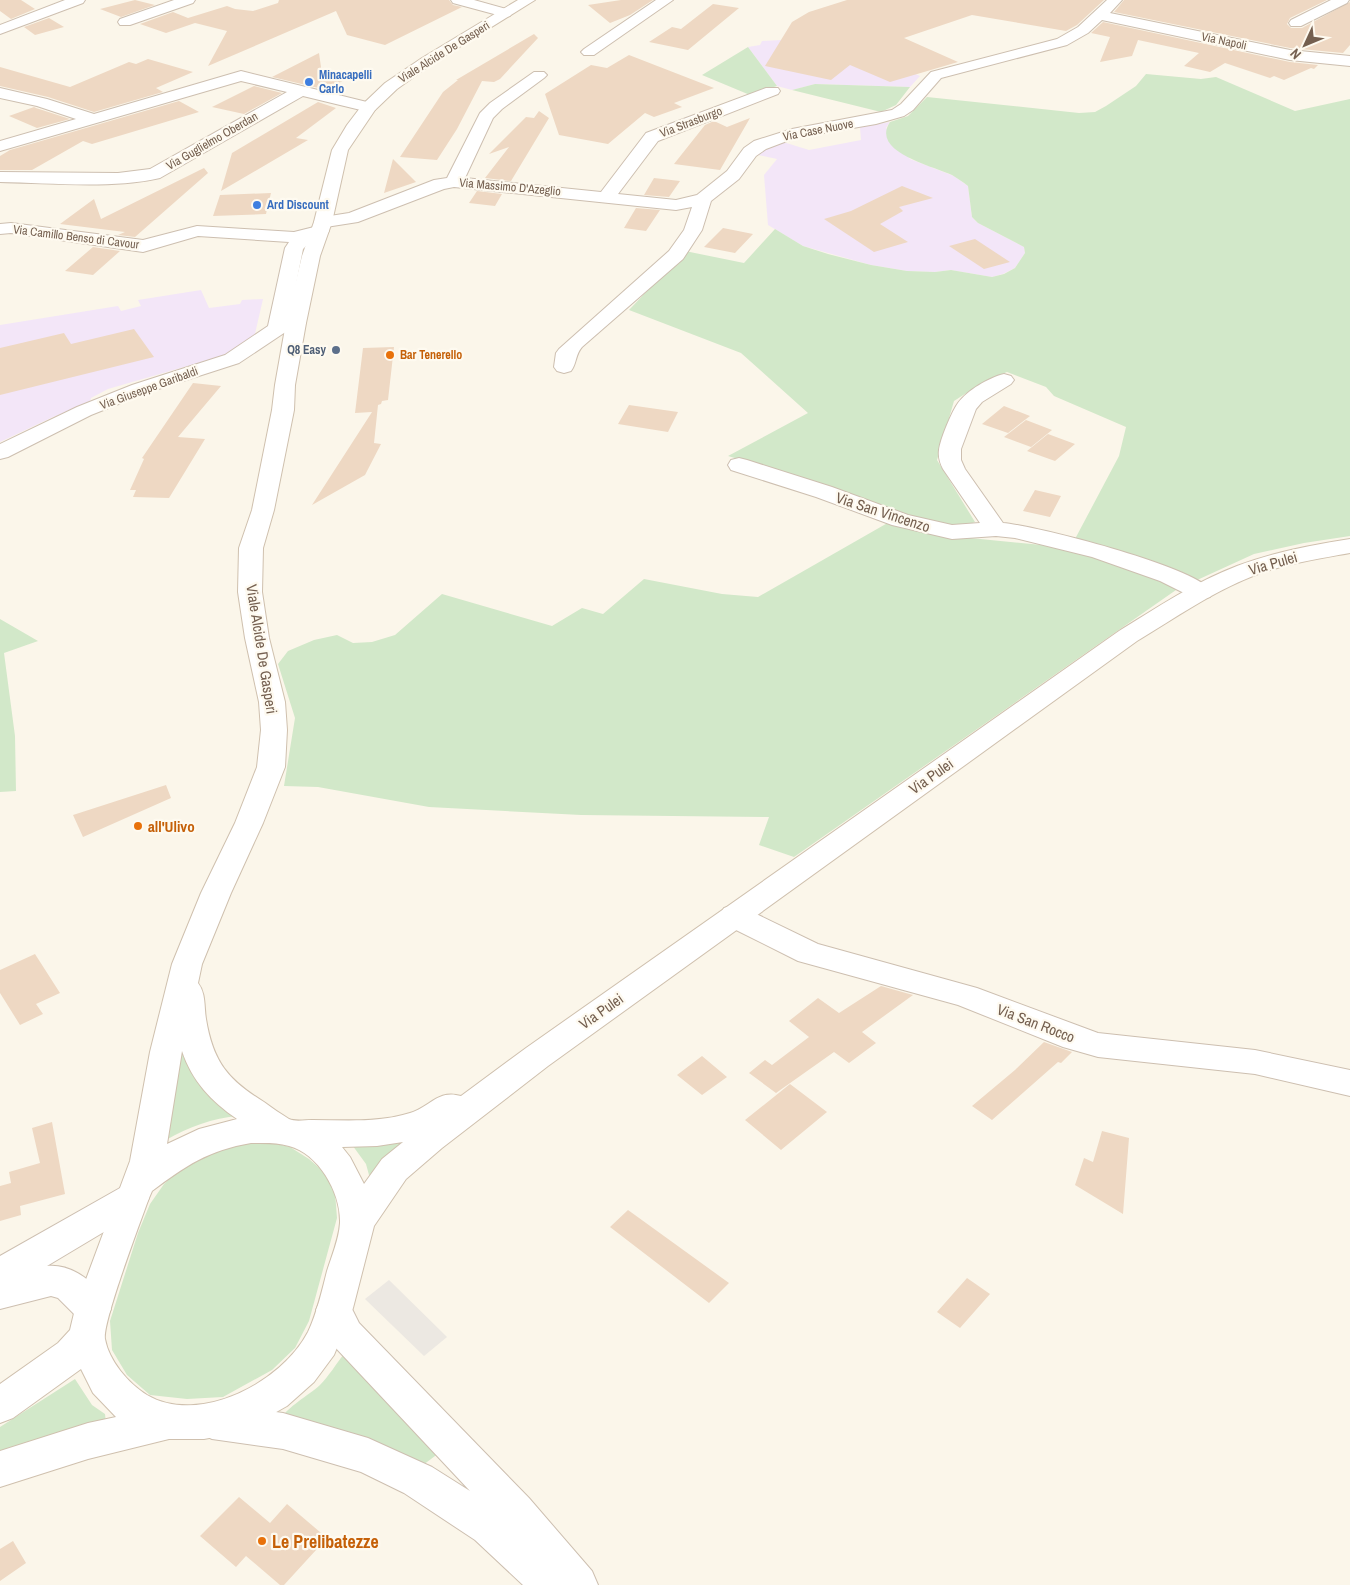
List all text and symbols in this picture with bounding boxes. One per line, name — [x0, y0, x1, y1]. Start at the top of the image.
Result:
street label: Viale Alcide De Gasperi — [395, 17, 493, 87]
north arrow — [1280, 20, 1330, 70]
street label: Via Napoli — [1200, 28, 1248, 54]
text: N — [1286, 45, 1305, 63]
place label: Minacapelli Carlo — [319, 67, 372, 97]
marker: Minacapelli Carlo — [303, 76, 315, 88]
street label: Via Strasburgo — [658, 103, 724, 141]
street label: Via Guglielmo Oberdan — [163, 108, 261, 174]
street label: Via Case Nuove — [781, 115, 855, 145]
street label: Via Massimo D'Azeglio — [459, 175, 561, 199]
place label: Ard Discount — [267, 197, 330, 213]
marker: Ard Discount — [251, 199, 263, 211]
street label: Via Camillo Benso di Cavour — [12, 221, 141, 253]
place label: Q8 Easy — [287, 342, 327, 358]
marker: Q8 Easy — [330, 344, 342, 356]
place label: Bar Tenerello — [400, 347, 462, 363]
marker: Bar Tenerello — [384, 349, 396, 361]
street label: Via Giuseppe Garibaldi — [98, 363, 200, 413]
street label: Via San Vincenzo — [833, 487, 933, 537]
street label: Via Pulei — [1246, 546, 1300, 580]
street label: Viale Alcide De Gasperi — [241, 583, 283, 715]
street label: Via Pulei — [905, 753, 957, 799]
place label: all'Ulivo — [148, 816, 195, 837]
marker: all'Ulivo — [132, 820, 144, 832]
street label: Via Pulei — [575, 988, 627, 1034]
street label: Via San Rocco — [994, 999, 1078, 1048]
place label: Le Prelibatezze — [272, 1529, 379, 1554]
marker: Le Prelibatezze — [256, 1535, 268, 1547]

